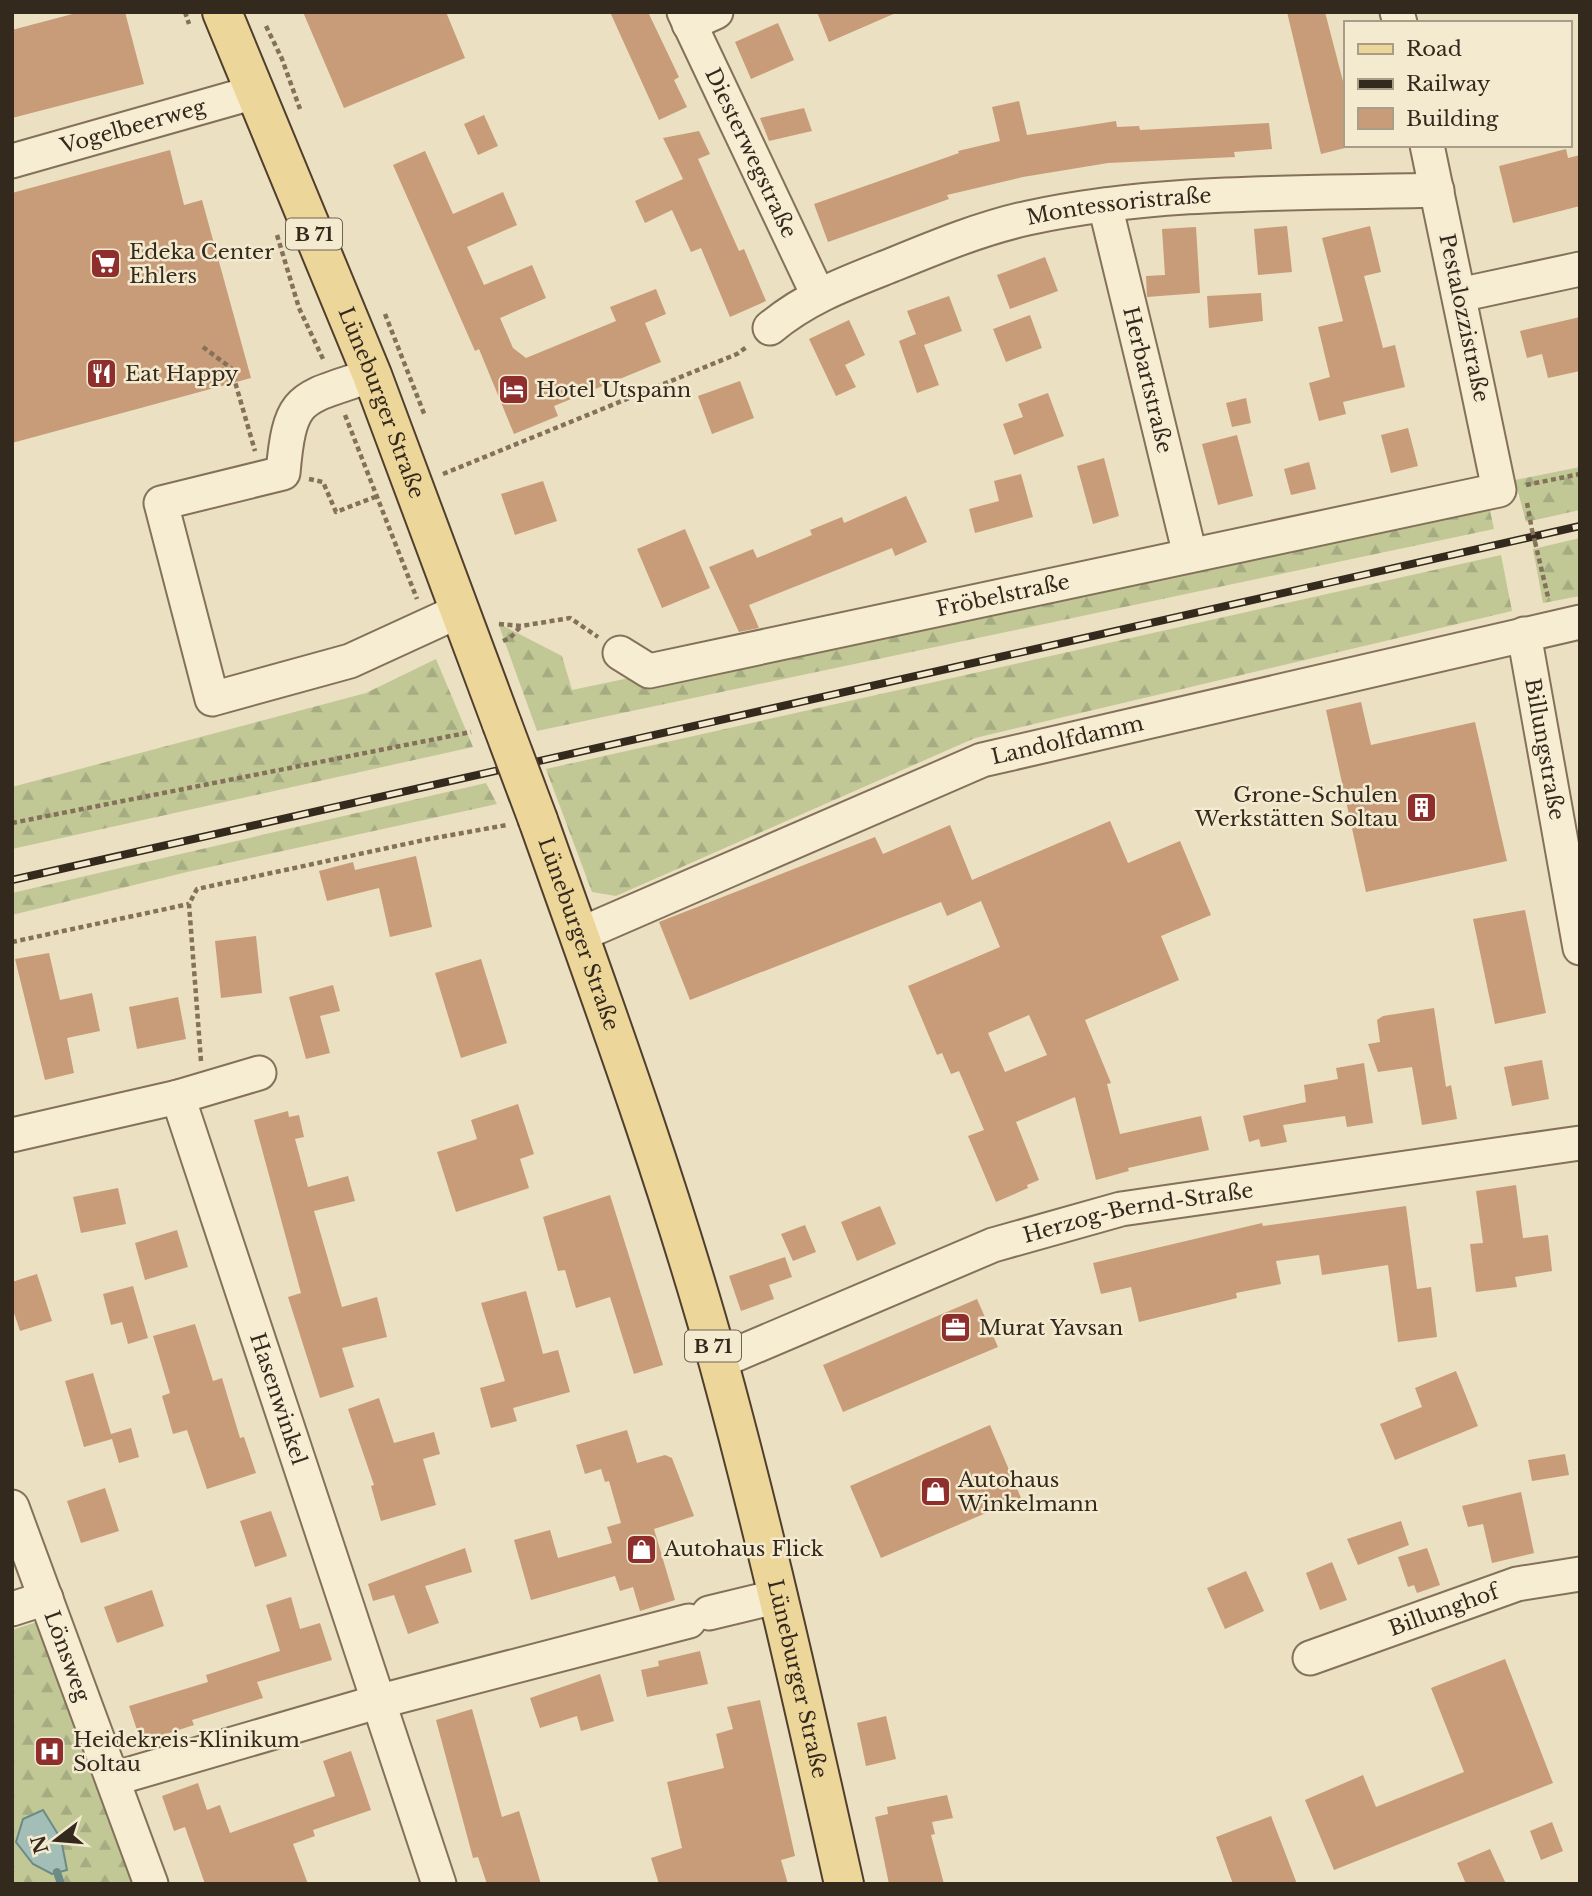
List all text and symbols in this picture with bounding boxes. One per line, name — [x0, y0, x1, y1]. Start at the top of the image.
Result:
legend — [1344, 21, 1571, 147]
text: Road — [1406, 36, 1462, 62]
street label: Diesterwegstraße — [699, 64, 802, 242]
text: Railway — [1406, 71, 1491, 97]
street label: Vogelbeerweg — [57, 94, 209, 160]
text: Building — [1406, 106, 1499, 132]
street label: Montessoristraße — [1024, 183, 1212, 231]
road number: B 71 — [286, 218, 342, 250]
street label: Pestalozzistraße — [1433, 231, 1495, 405]
place label: Edeka Center Ehlers — [129, 239, 274, 289]
supermarket icon: Edeka Center Ehlers — [89, 247, 123, 281]
street label: Lüneburger Straße — [332, 303, 430, 502]
street label: Herbartstraße — [1117, 304, 1178, 456]
restaurant icon: Eat Happy — [85, 357, 119, 391]
place label: Eat Happy — [125, 361, 239, 387]
hotel icon: Hotel Utspann — [496, 373, 530, 407]
place label: Hotel Utspann — [536, 377, 691, 403]
street label: Fröbelstraße — [934, 569, 1072, 622]
street label: Billungstraße — [1519, 676, 1570, 822]
street label: Landolfdamm — [989, 710, 1147, 770]
place label: Grone-Schulen Werkstätten Soltau — [1194, 782, 1398, 832]
building icon: Grone-Schulen Werkstätten Soltau — [1404, 790, 1438, 824]
street label: Lüneburger Straße — [532, 834, 625, 1034]
street label: Herzog-Bernd-Straße — [1020, 1177, 1255, 1249]
office icon: Murat Yavsan — [939, 1311, 973, 1345]
place label: Murat Yavsan — [979, 1315, 1123, 1341]
street label: Hasenwinkel — [244, 1330, 312, 1468]
road number: B 71 — [685, 1330, 741, 1362]
place label: Autohaus Winkelmann — [957, 1467, 1098, 1517]
shop icon: Autohaus Winkelmann — [918, 1475, 952, 1509]
shop icon: Autohaus Flick — [624, 1532, 658, 1566]
place label: Autohaus Flick — [663, 1536, 824, 1562]
street label: Lüneburger Straße — [762, 1577, 833, 1781]
street label: Billunghof — [1385, 1578, 1504, 1642]
street label: Lönsweg — [38, 1607, 96, 1706]
place label: Heidekreis-Klinikum Soltau — [73, 1727, 300, 1777]
hospital icon: Heidekreis-Klinikum Soltau — [33, 1735, 67, 1769]
north arrow — [21, 1805, 91, 1875]
text: N — [27, 1833, 54, 1856]

